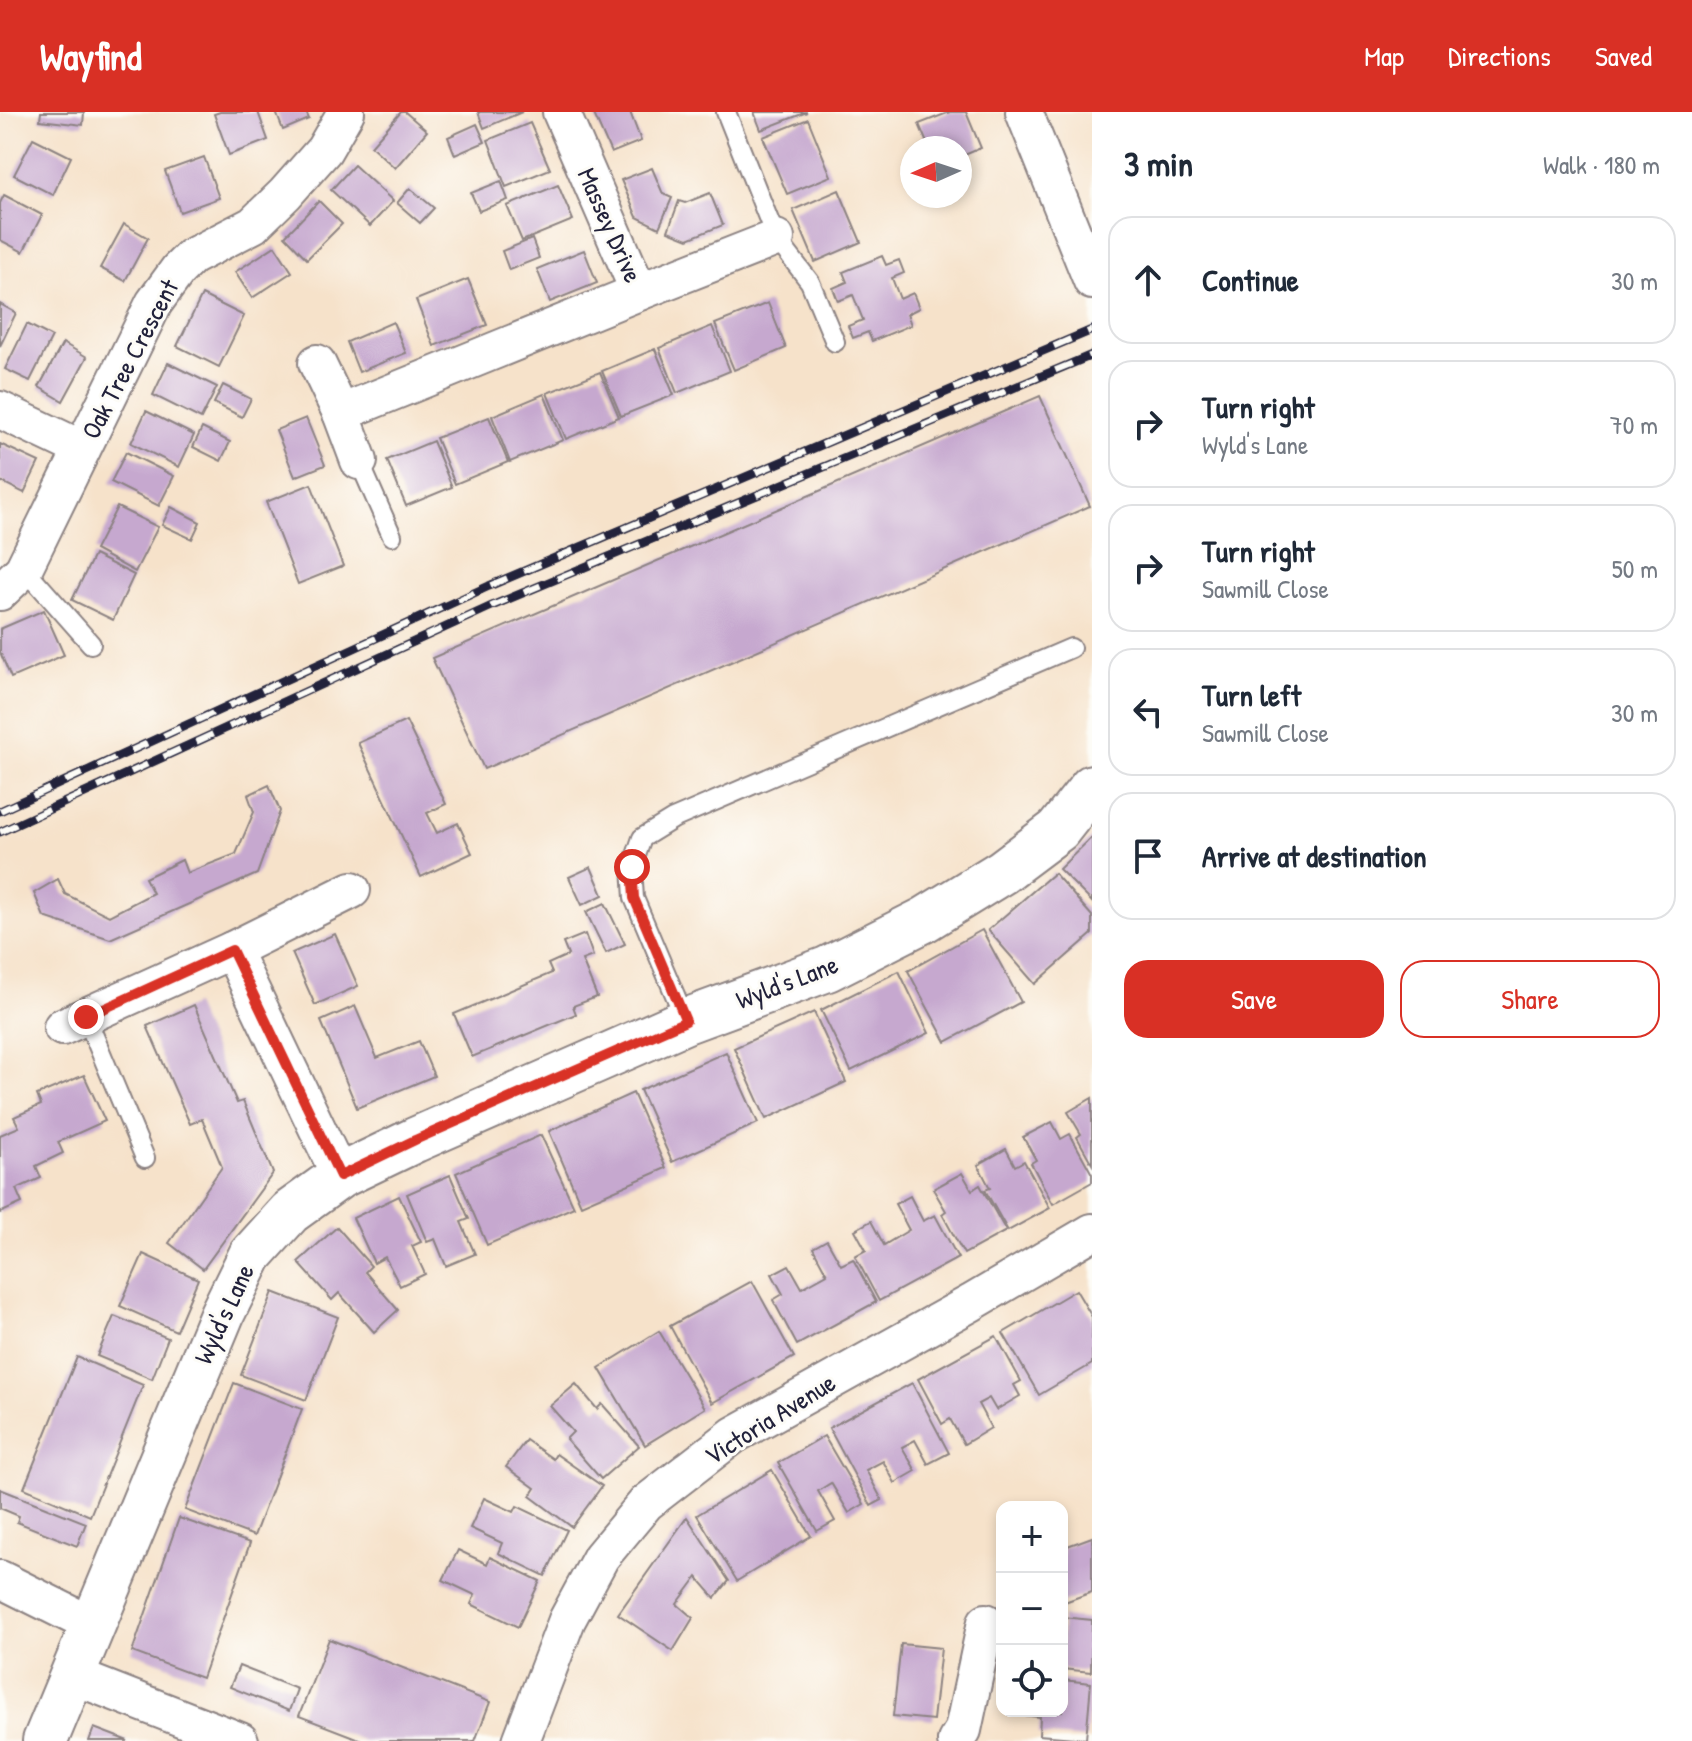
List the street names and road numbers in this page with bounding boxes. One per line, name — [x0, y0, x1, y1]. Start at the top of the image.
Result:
street label: Massey Drive — [570, 162, 651, 288]
street label: Oak Tree Crescent — [73, 272, 187, 445]
street label: Wyld's Lane — [731, 946, 843, 1017]
street label: Wyld's Lane — [185, 1258, 262, 1369]
street label: Victoria Avenue — [698, 1365, 842, 1473]

